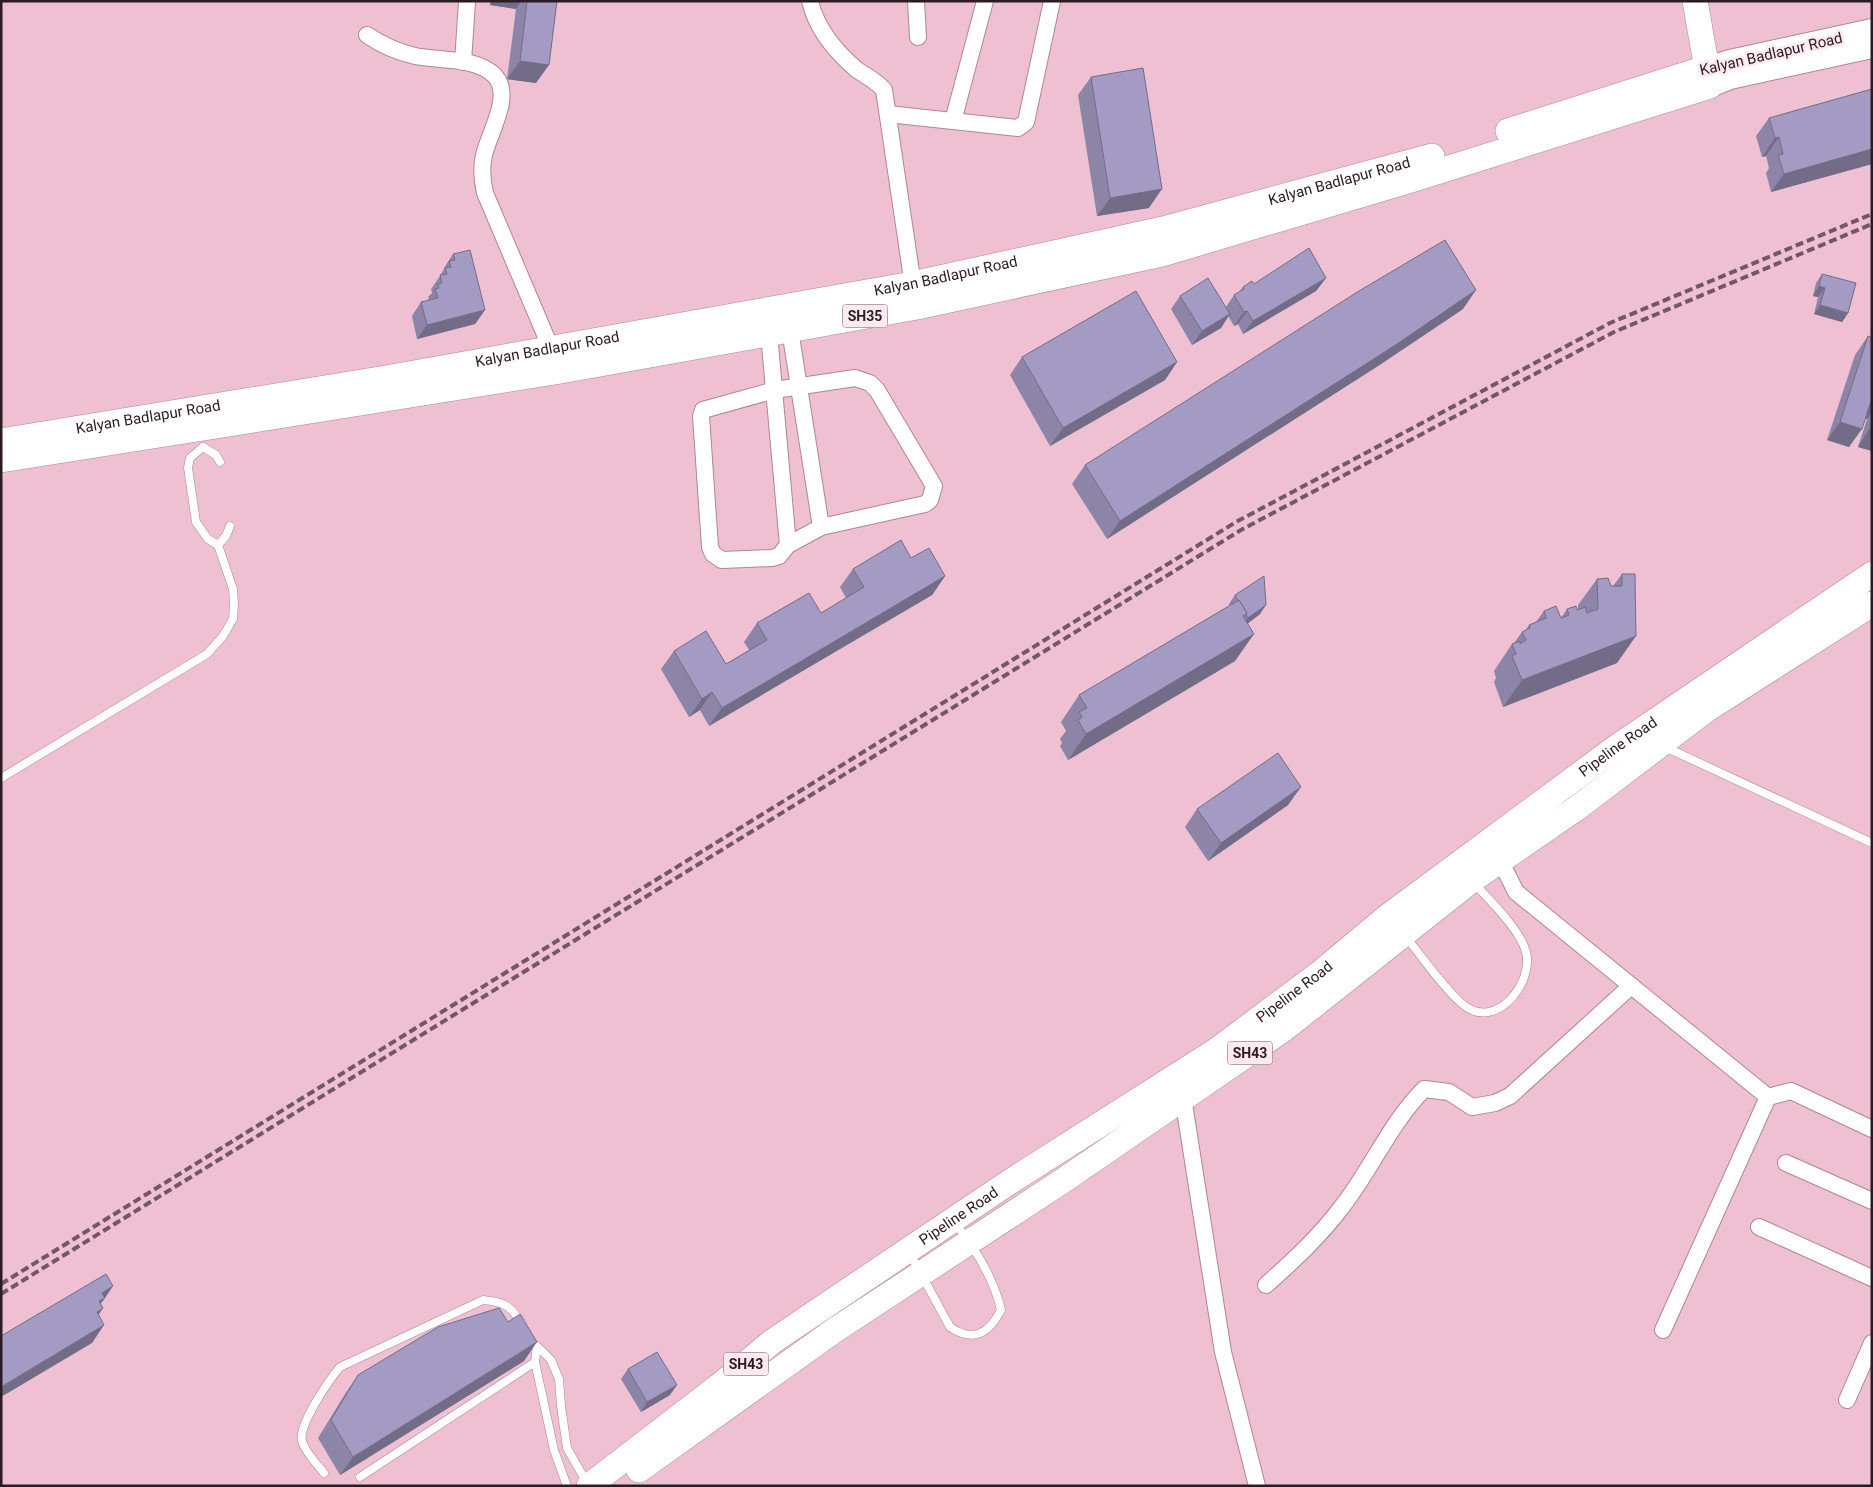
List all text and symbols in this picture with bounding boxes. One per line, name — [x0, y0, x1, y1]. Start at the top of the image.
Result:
street label: Kalyan Badlapur Road — [1698, 29, 1844, 79]
street label: Kalyan Badlapur Road — [1266, 153, 1412, 209]
street label: Kalyan Badlapur Road — [872, 252, 1019, 300]
road number: SH35 — [842, 304, 888, 328]
street label: Kalyan Badlapur Road — [474, 327, 621, 371]
street label: Kalyan Badlapur Road — [74, 396, 222, 438]
street label: Pipeline Road — [1576, 713, 1660, 781]
street label: Pipeline Road — [1253, 957, 1336, 1027]
road number: SH43 — [1228, 1042, 1272, 1064]
street label: Pipeline Road — [916, 1183, 1002, 1249]
road number: SH43 — [724, 1352, 768, 1376]

